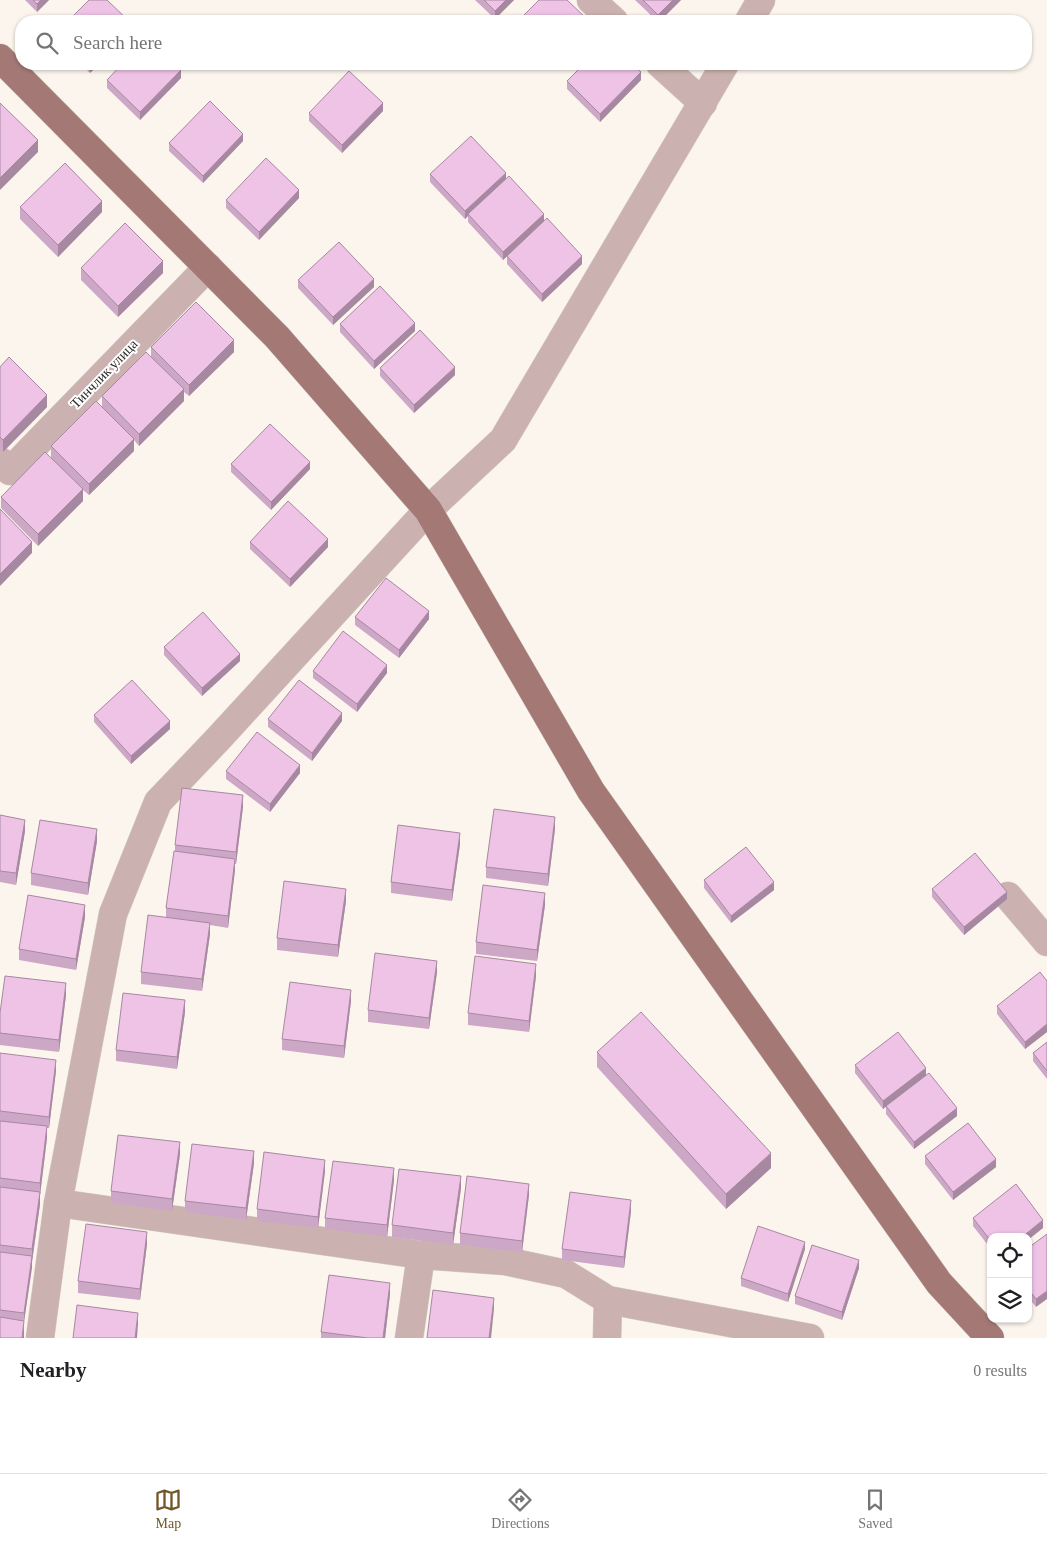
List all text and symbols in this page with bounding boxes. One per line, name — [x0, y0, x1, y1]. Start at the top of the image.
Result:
search box — [15, 15, 1032, 70]
icon: search — [33, 29, 61, 57]
text: Search here — [73, 32, 162, 53]
street label: Тинчлик улица — [67, 336, 141, 411]
map controls — [987, 1233, 1032, 1323]
button: locate — [987, 1233, 1032, 1278]
button: layers — [987, 1278, 1032, 1323]
text: Nearby — [20, 1358, 87, 1382]
text: 0 results — [973, 1362, 1027, 1379]
tab: Map — [154, 1486, 182, 1532]
tab: Directions — [491, 1486, 550, 1532]
tab: Saved — [858, 1486, 893, 1532]

